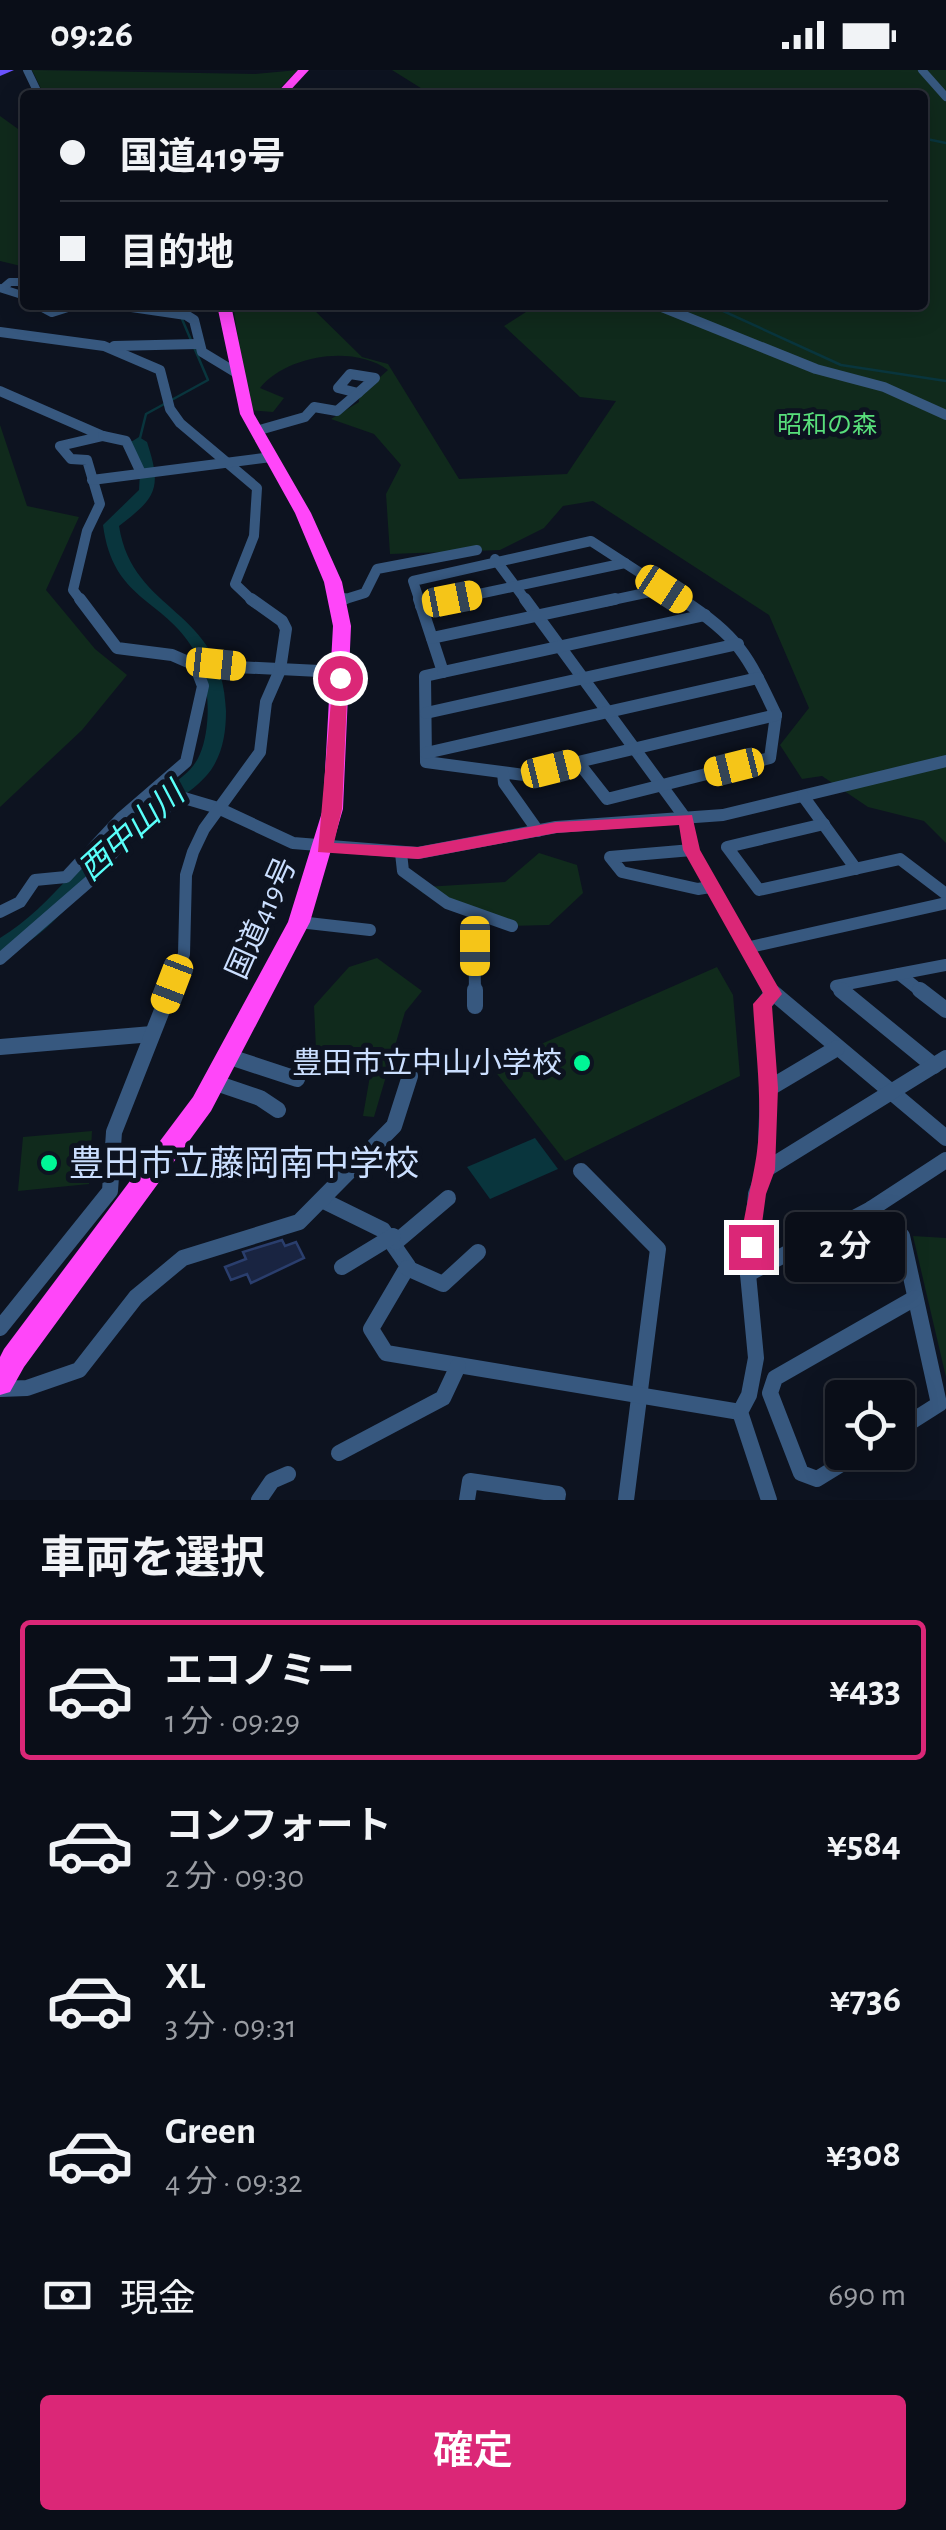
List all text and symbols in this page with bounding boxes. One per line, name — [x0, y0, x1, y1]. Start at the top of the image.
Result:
text: 09:26 — [50, 16, 133, 54]
text: 国道419号 — [120, 139, 285, 177]
text: 目的地 — [120, 235, 234, 273]
park label: 昭和の森 — [777, 412, 877, 438]
car — [631, 560, 697, 618]
car — [420, 579, 484, 619]
car — [185, 646, 247, 682]
route start — [318, 656, 363, 701]
car — [701, 745, 767, 789]
car — [518, 747, 584, 791]
water label: 西中山川 — [73, 774, 192, 886]
street label: 国道419号 — [221, 853, 302, 983]
car — [460, 916, 490, 976]
car — [147, 951, 197, 1017]
place label: 豊田市立中山小学校 — [292, 1047, 562, 1079]
marker: 豊田市立中山小学校 — [571, 1052, 593, 1074]
place label: 豊田市立藤岡南中学校 — [69, 1145, 419, 1182]
marker: 豊田市立藤岡南中学校 — [38, 1152, 60, 1174]
callout: 2 分 — [786, 1212, 906, 1282]
route end — [729, 1225, 774, 1270]
text: 2 分 — [819, 1231, 871, 1263]
map controls — [825, 1380, 915, 1470]
button: locate — [825, 1380, 915, 1470]
text: 車両を選択 — [40, 1537, 265, 1582]
icon: car — [45, 1645, 135, 1735]
text: エコノミー — [165, 1653, 355, 1691]
text: ¥433 — [829, 1671, 901, 1709]
text: 1 分 · 09:29 — [165, 1706, 300, 1738]
icon: car — [45, 1800, 135, 1890]
text: コンフォート — [165, 1808, 392, 1846]
text: ¥584 — [827, 1826, 901, 1864]
text: 2 分 · 09:30 — [165, 1861, 304, 1893]
icon: car — [45, 1955, 135, 2045]
text: XL — [165, 1958, 205, 1996]
text: ¥736 — [830, 1981, 901, 2019]
text: 3 分 · 09:31 — [165, 2011, 297, 2043]
icon: car — [45, 2110, 135, 2200]
text: Green — [165, 2113, 256, 2151]
text: ¥308 — [826, 2136, 901, 2174]
text: 4 分 · 09:32 — [165, 2166, 303, 2198]
icon: cash — [40, 2268, 95, 2323]
text: 690 m — [828, 2279, 906, 2311]
text: 現金 — [120, 2281, 196, 2319]
button: 確定 — [40, 2395, 906, 2510]

